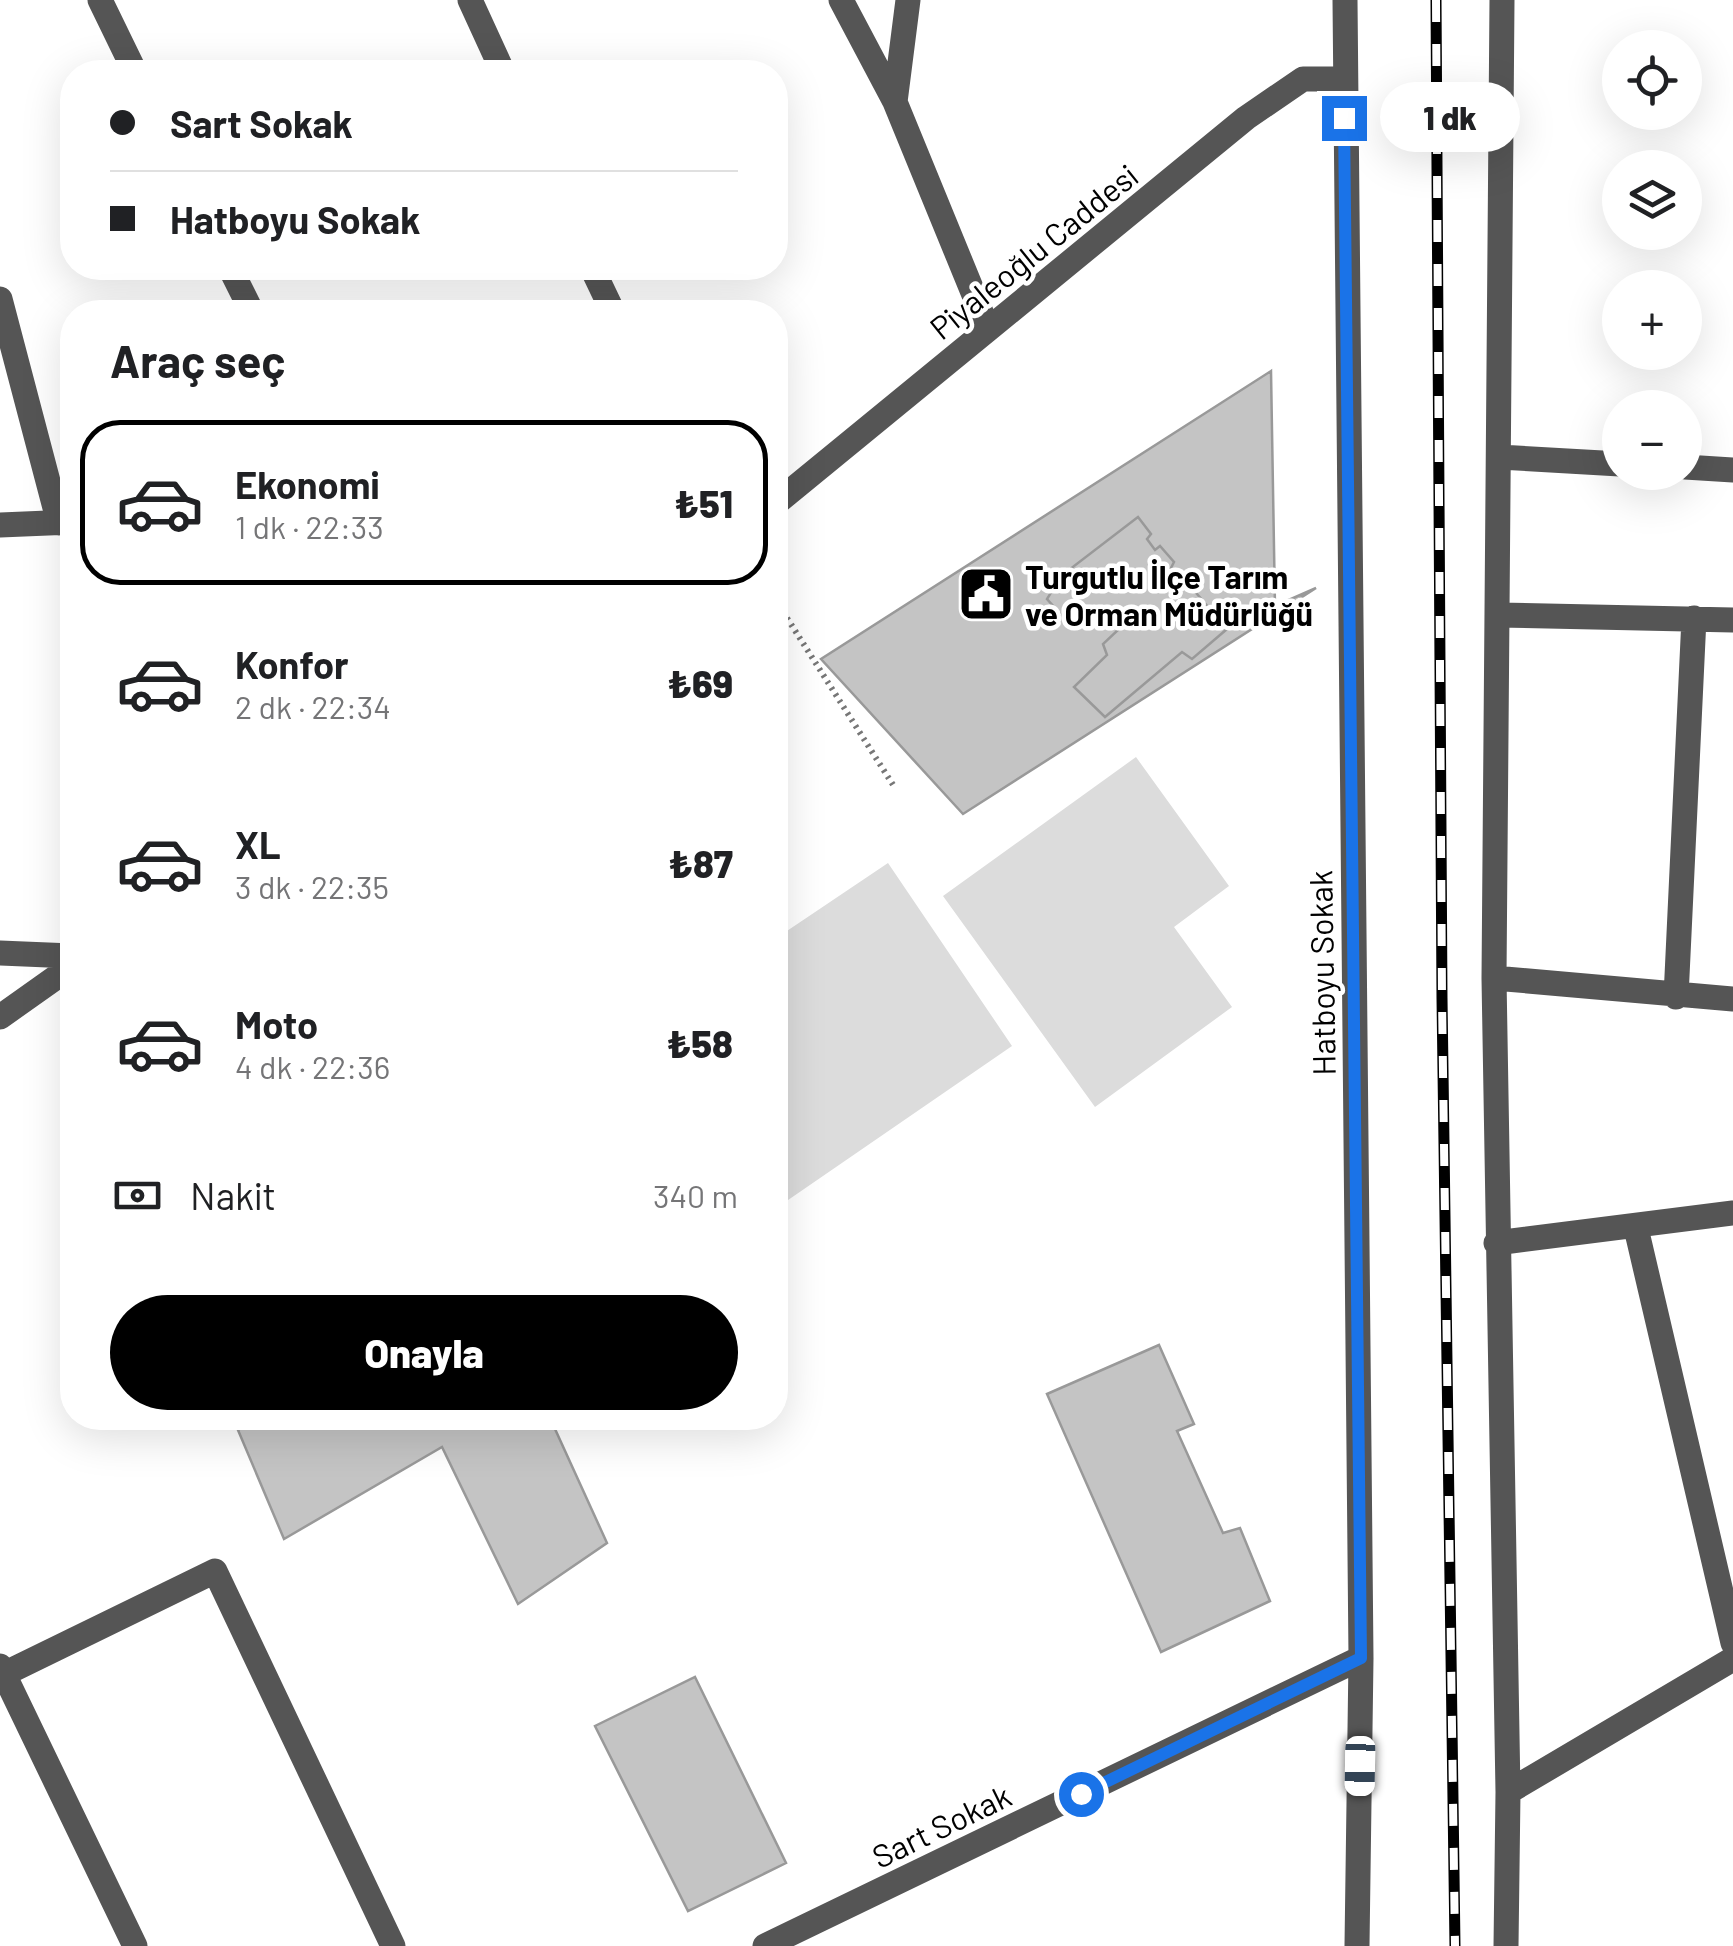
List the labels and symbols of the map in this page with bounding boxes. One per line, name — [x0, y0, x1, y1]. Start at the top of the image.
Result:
callout: 1 dk — [1379, 83, 1519, 153]
route end — [1322, 96, 1367, 141]
street label: Piyaleoğlu Caddesi — [922, 156, 1144, 346]
place label: Turgutlu İlçe Tarım ve Orman Müdürlüğü — [1025, 557, 1313, 632]
public building icon: Turgutlu İlçe Tarım ve Orman Müdürlüğü — [956, 564, 1016, 624]
street label: Hatboyu Sokak — [1300, 870, 1342, 1076]
car — [1344, 1736, 1376, 1796]
route start — [1059, 1772, 1104, 1817]
street label: Sart Sokak — [866, 1775, 1016, 1875]

